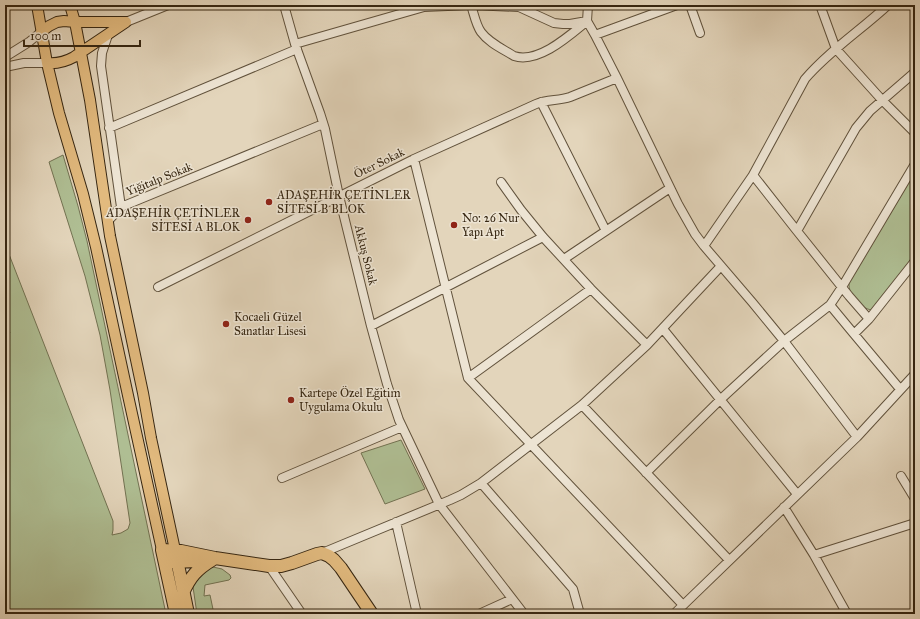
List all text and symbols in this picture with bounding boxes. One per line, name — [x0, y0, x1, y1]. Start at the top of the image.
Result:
scale bar — [24, 22, 140, 48]
text: 100 m — [30, 29, 61, 43]
street label: Öter Sokak — [351, 144, 407, 181]
street label: Yiğitalp Sokak — [124, 159, 195, 200]
place label: ADAŞEHİR ÇETİNLER SİTESİ B BLOK — [276, 187, 411, 216]
marker: ADAŞEHİR ÇETİNLER SİTESİ B BLOK — [264, 197, 274, 207]
place label: ADAŞEHİR ÇETİNLER SİTESİ A BLOK — [105, 205, 241, 234]
place label: No: 26 Nur Yapı Apt — [462, 211, 520, 239]
marker: ADAŞEHİR ÇETİNLER SİTESİ A BLOK — [243, 215, 253, 225]
marker: No: 26 Nur Yapı Apt — [449, 220, 459, 230]
street label: Akkuş Sokak — [351, 222, 380, 287]
place label: Kocaeli Güzel Sanatlar Lisesi — [234, 310, 307, 338]
marker: Kocaeli Güzel Sanatlar Lisesi — [221, 319, 231, 329]
place label: Kartepe Özel Eğitim Uygulama Okulu — [299, 385, 401, 415]
marker: Kartepe Özel Eğitim Uygulama Okulu — [286, 395, 296, 405]

